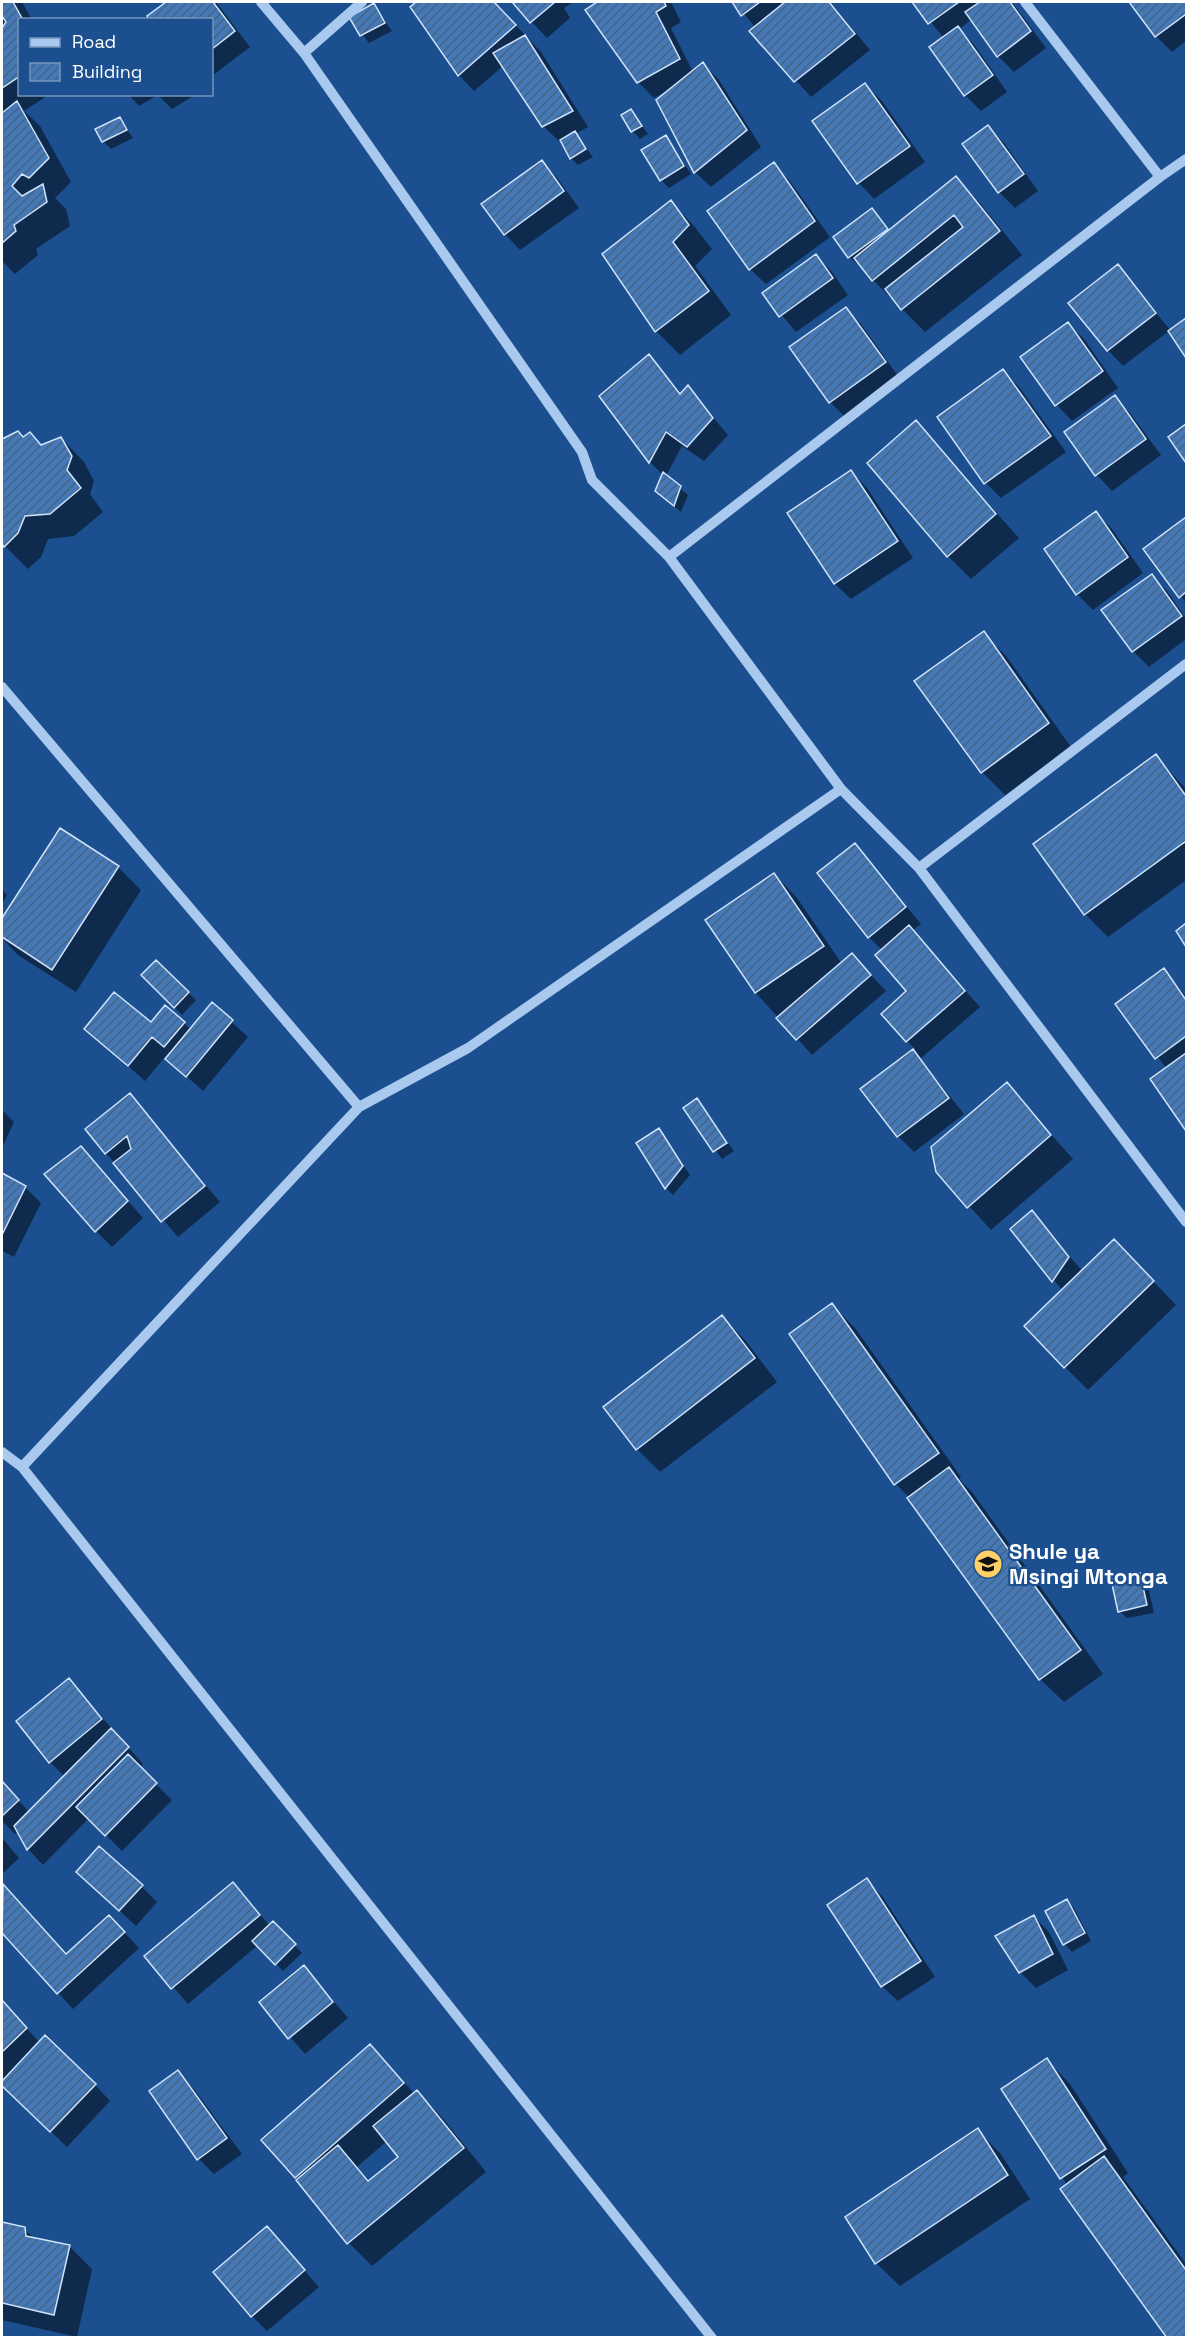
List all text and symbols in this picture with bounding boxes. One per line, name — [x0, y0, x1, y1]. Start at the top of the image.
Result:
legend — [18, 18, 213, 96]
text: Road — [72, 30, 116, 53]
text: Building — [72, 60, 142, 83]
place label: Shule ya Msingi Mtonga — [1009, 1537, 1168, 1590]
school or university icon: Shule ya Msingi Mtonga — [972, 1548, 1004, 1580]

